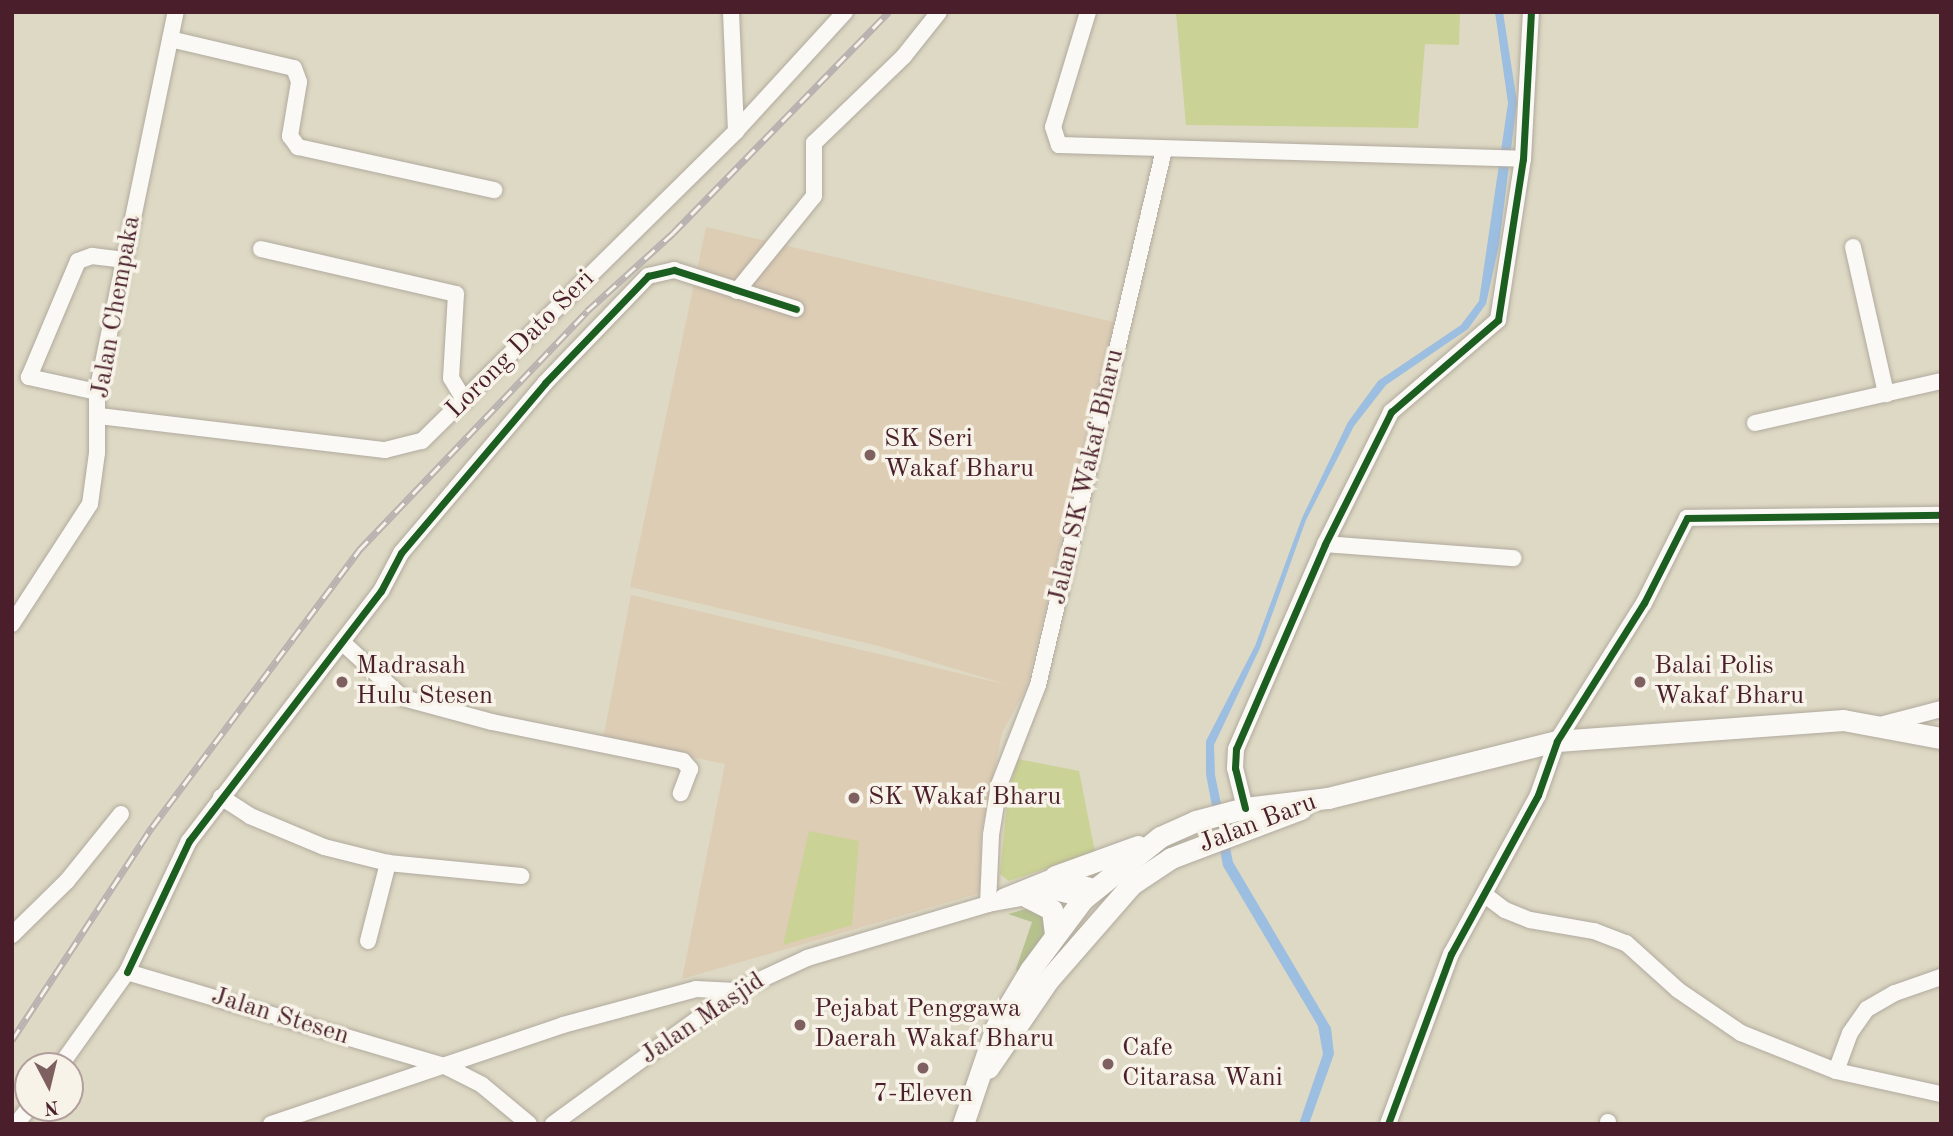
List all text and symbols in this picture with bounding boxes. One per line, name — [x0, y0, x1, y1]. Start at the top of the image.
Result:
street label: Jalan Chempaka — [86, 213, 148, 401]
street label: Lorong Dato Seri — [440, 264, 602, 426]
street label: Jalan SK Wakaf Bharu — [1042, 346, 1132, 608]
place label: SK Seri Wakaf Bharu — [884, 424, 1034, 486]
marker: SK Seri Wakaf Bharu — [862, 447, 878, 463]
place label: Madrasah Hulu Stesen — [356, 651, 493, 712]
place label: Balai Polis Wakaf Bharu — [1654, 651, 1804, 712]
marker: Madrasah Hulu Stesen — [334, 674, 350, 690]
marker: Balai Polis Wakaf Bharu — [1632, 674, 1648, 690]
place label: SK Wakaf Bharu — [868, 782, 1061, 814]
street label: Jalan Baru — [1195, 787, 1321, 861]
marker: SK Wakaf Bharu — [846, 790, 862, 806]
street label: Jalan Masjid — [635, 966, 771, 1072]
street label: Jalan Stesen — [207, 981, 353, 1053]
place label: Pejabat Penggawa Daerah Wakaf Bharu — [814, 994, 1054, 1056]
marker: Pejabat Penggawa Daerah Wakaf Bharu — [792, 1017, 808, 1033]
place label: Cafe Citarasa Wani — [1122, 1033, 1283, 1094]
north arrow — [14, 1052, 84, 1122]
marker: Cafe Citarasa Wani — [1100, 1056, 1116, 1072]
marker: 7-Eleven — [915, 1060, 931, 1076]
place label: 7-Eleven — [873, 1079, 973, 1111]
text: N — [43, 1096, 60, 1117]

